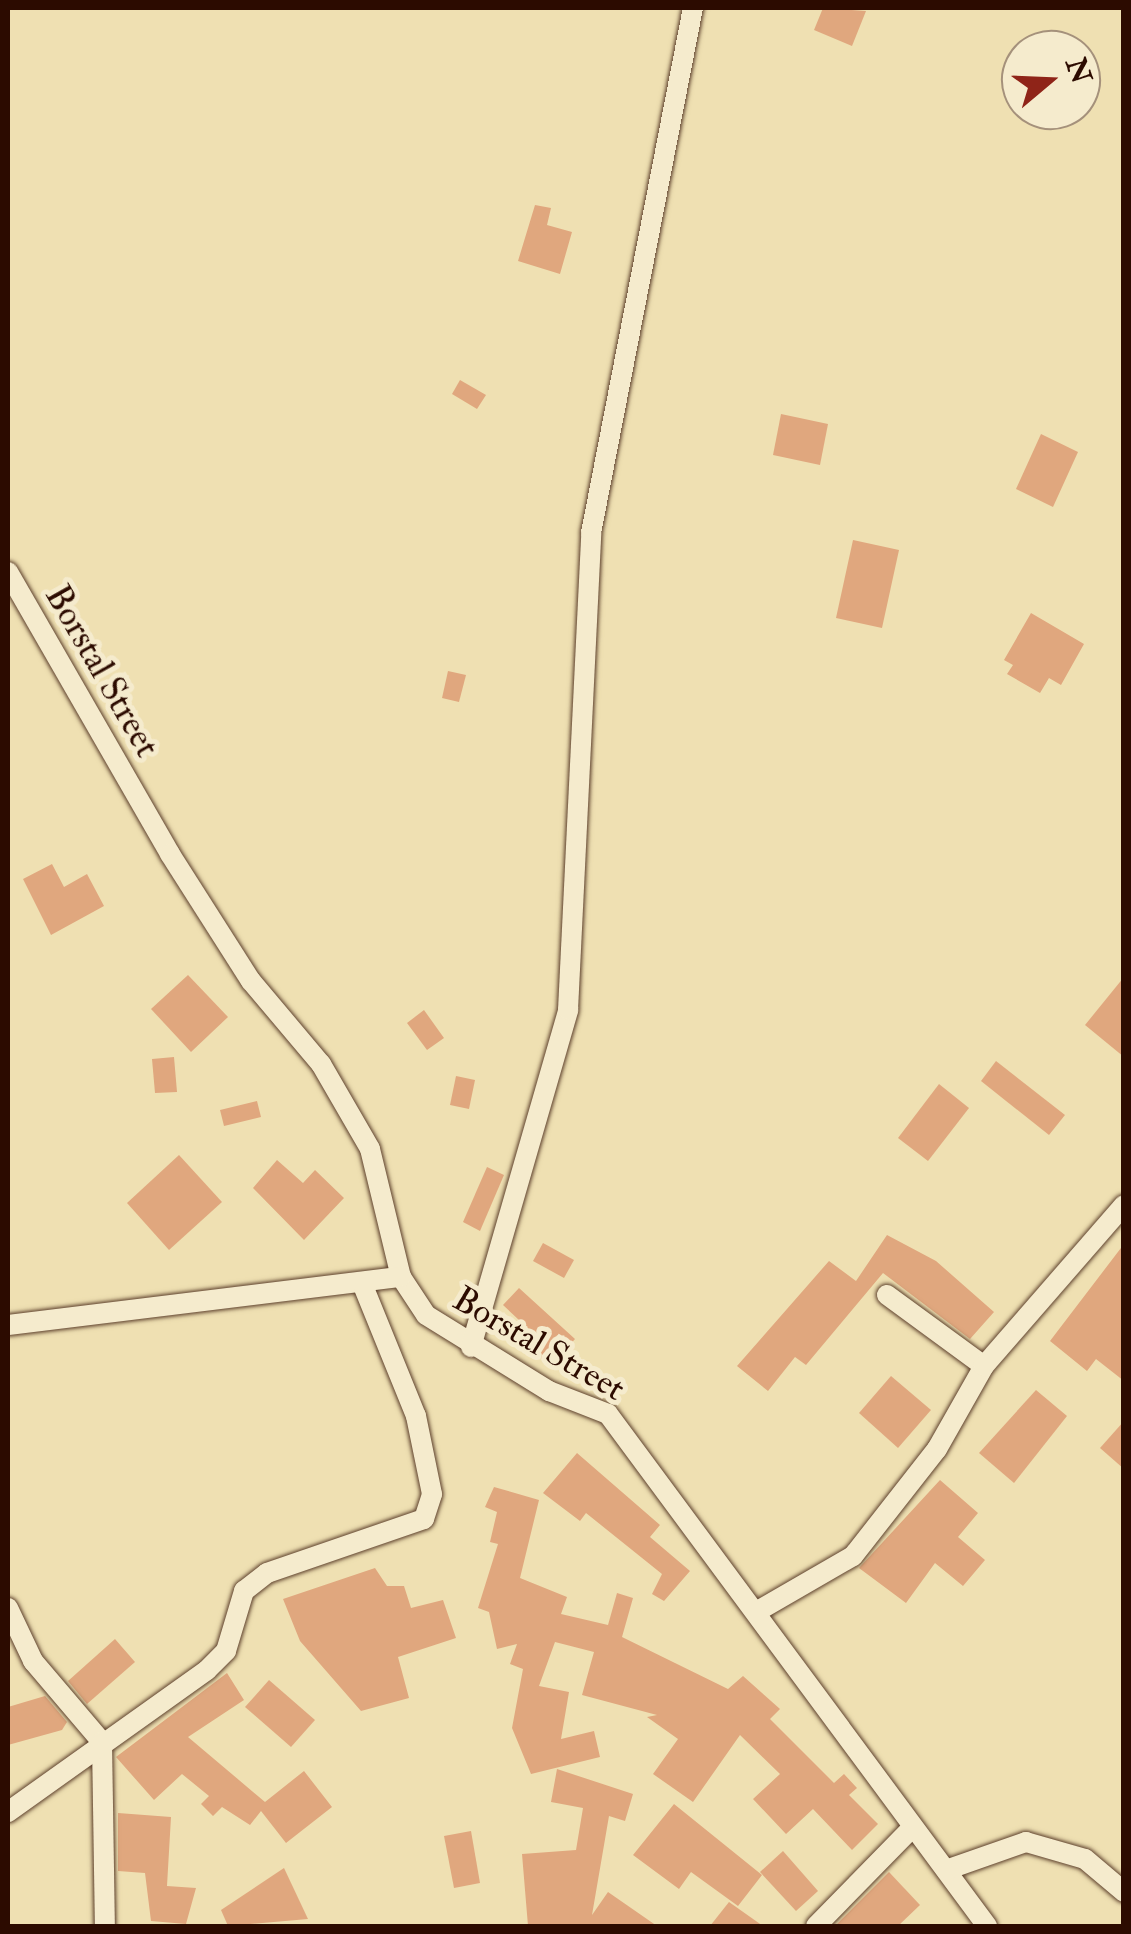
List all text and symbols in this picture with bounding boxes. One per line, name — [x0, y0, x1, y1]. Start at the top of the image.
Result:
north arrow — [1001, 30, 1101, 130]
text: N — [1057, 53, 1099, 88]
street label: Borstal Street — [36, 578, 168, 764]
street label: Borstal Street — [446, 1278, 632, 1410]

